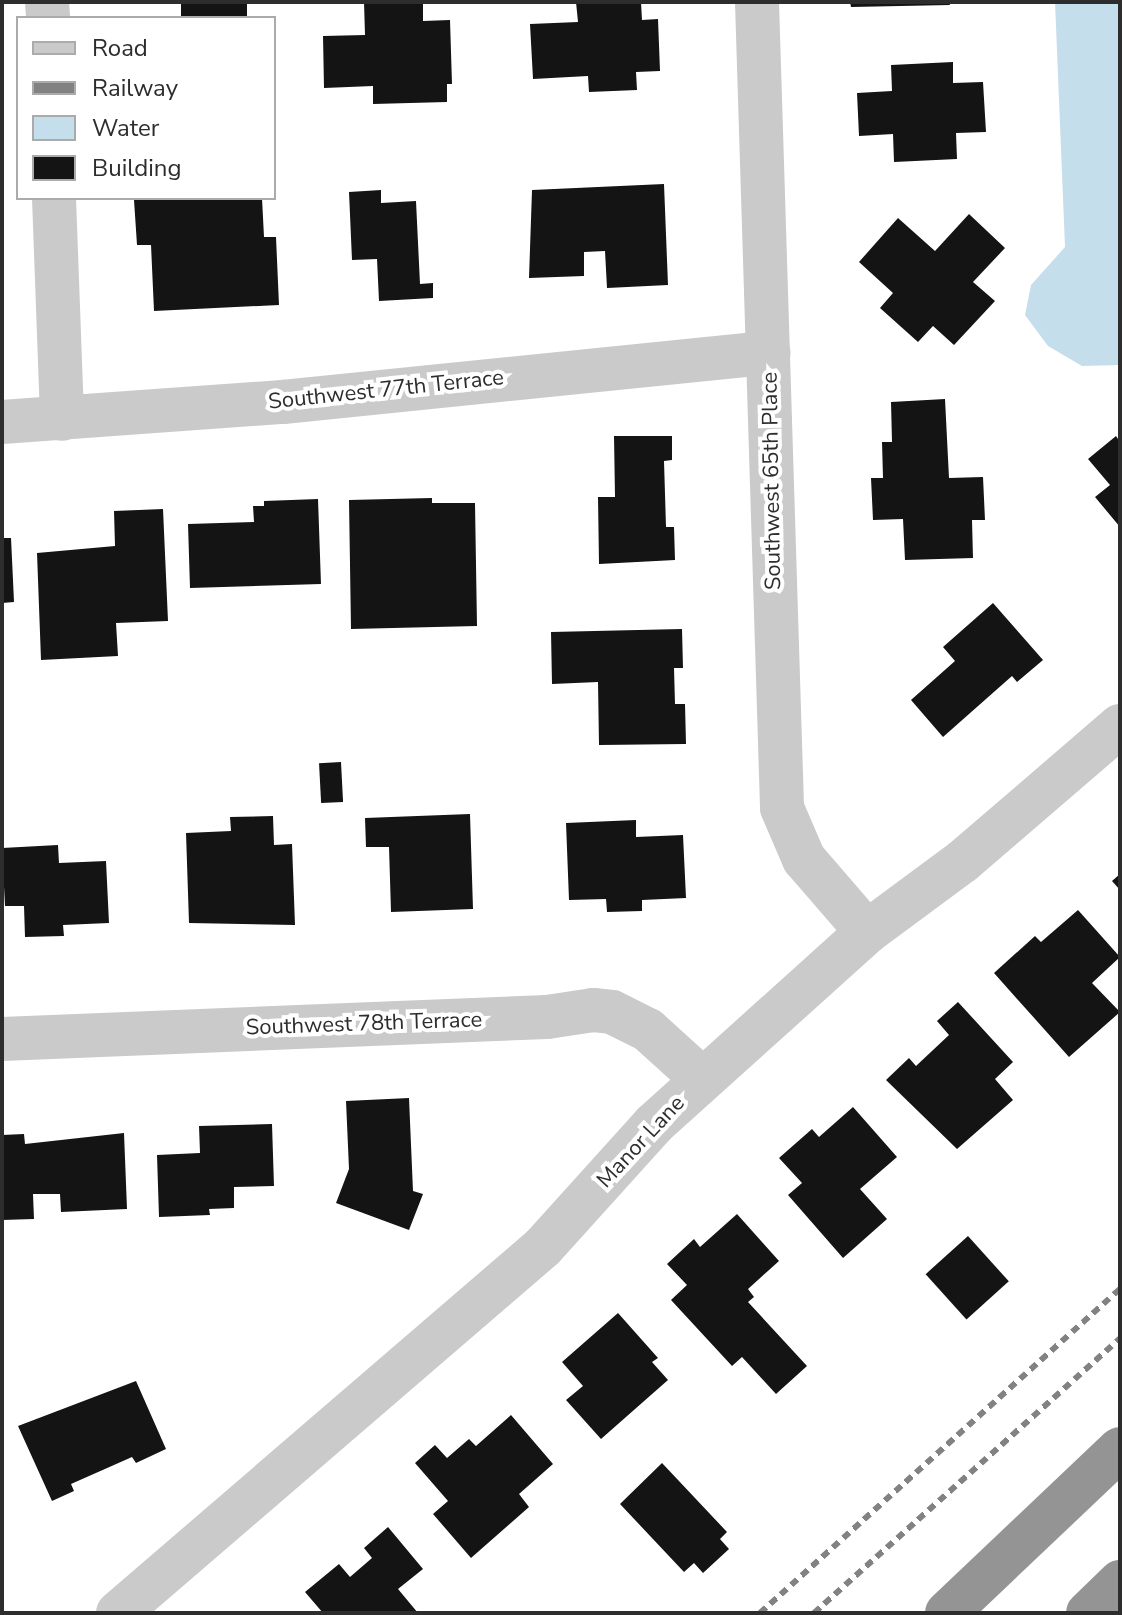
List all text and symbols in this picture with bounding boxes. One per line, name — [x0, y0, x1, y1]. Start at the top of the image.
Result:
legend — [16, 16, 276, 200]
text: Road — [92, 32, 148, 64]
text: Railway — [92, 72, 178, 104]
text: Water — [92, 112, 159, 144]
text: Building — [92, 152, 182, 184]
street label: Southwest 77th Terrace — [267, 365, 505, 415]
street label: Southwest 65th Place — [757, 372, 787, 590]
street label: Southwest 78th Terrace — [245, 1007, 483, 1041]
street label: Manor Lane — [592, 1090, 690, 1194]

